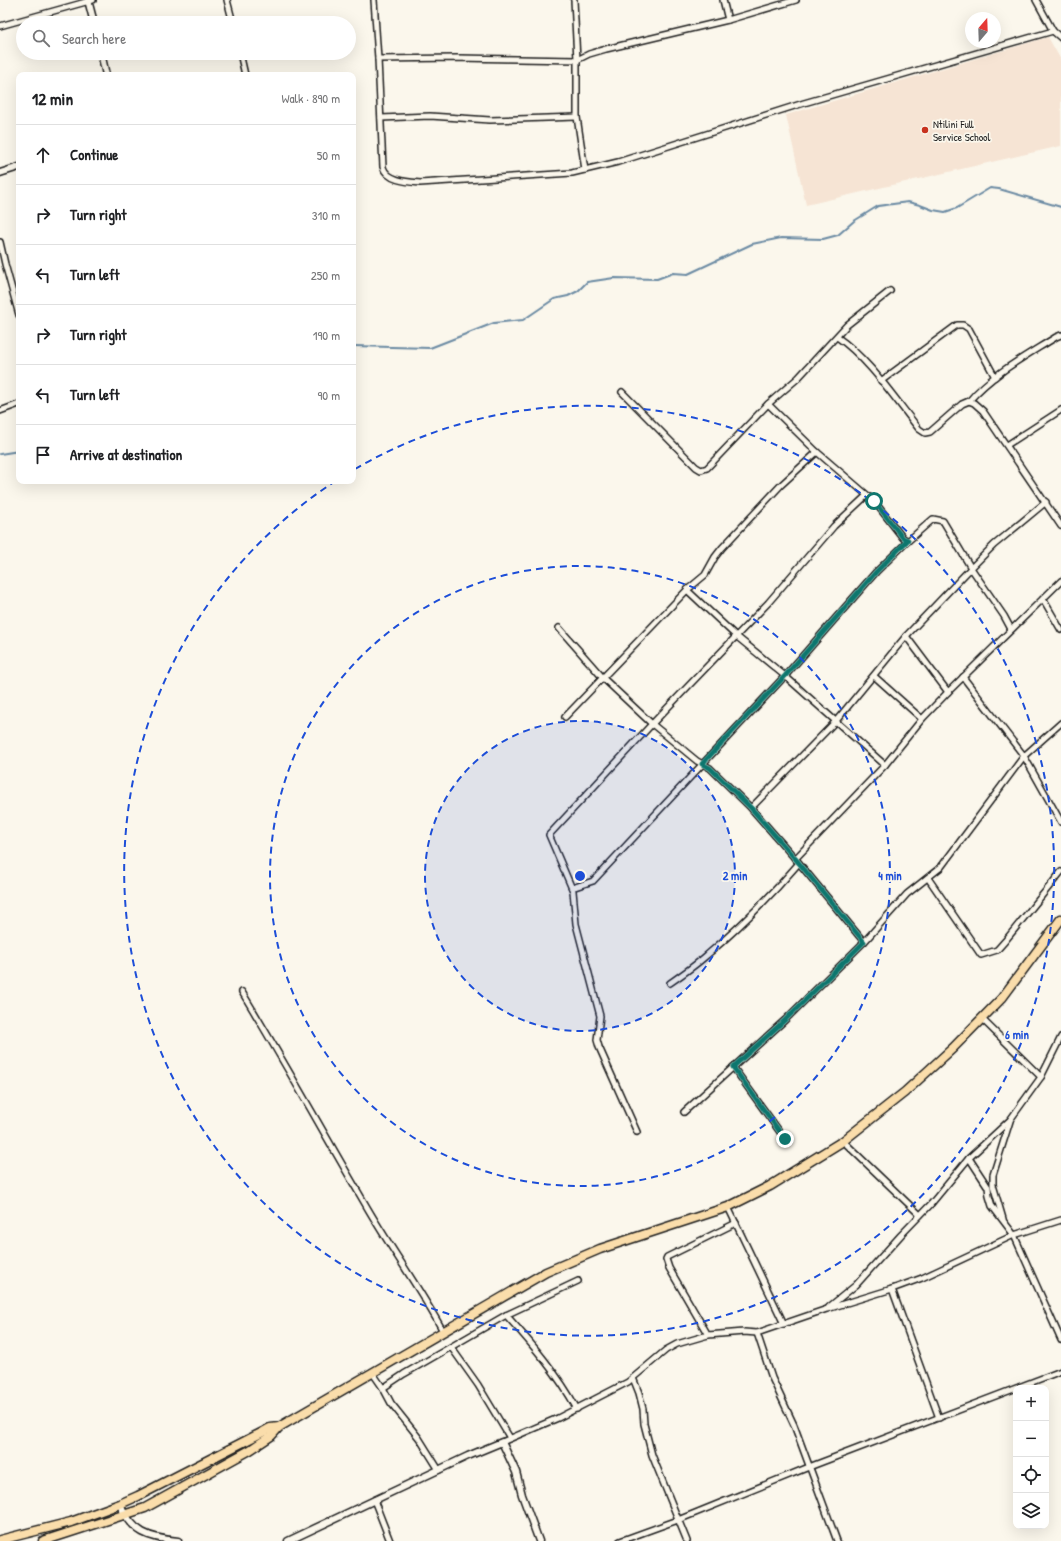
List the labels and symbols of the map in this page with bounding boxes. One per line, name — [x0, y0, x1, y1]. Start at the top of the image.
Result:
north arrow — [965, 12, 1001, 48]
place label: Ntilini Full Service School — [933, 117, 991, 144]
marker: Ntilini Full Service School — [920, 125, 930, 135]
route start — [865, 492, 883, 510]
text: 2 min — [723, 867, 748, 884]
text: 4 min — [878, 867, 902, 884]
centre of rings — [573, 869, 587, 883]
text: 6 min — [1005, 1026, 1029, 1043]
route end — [776, 1130, 794, 1148]

